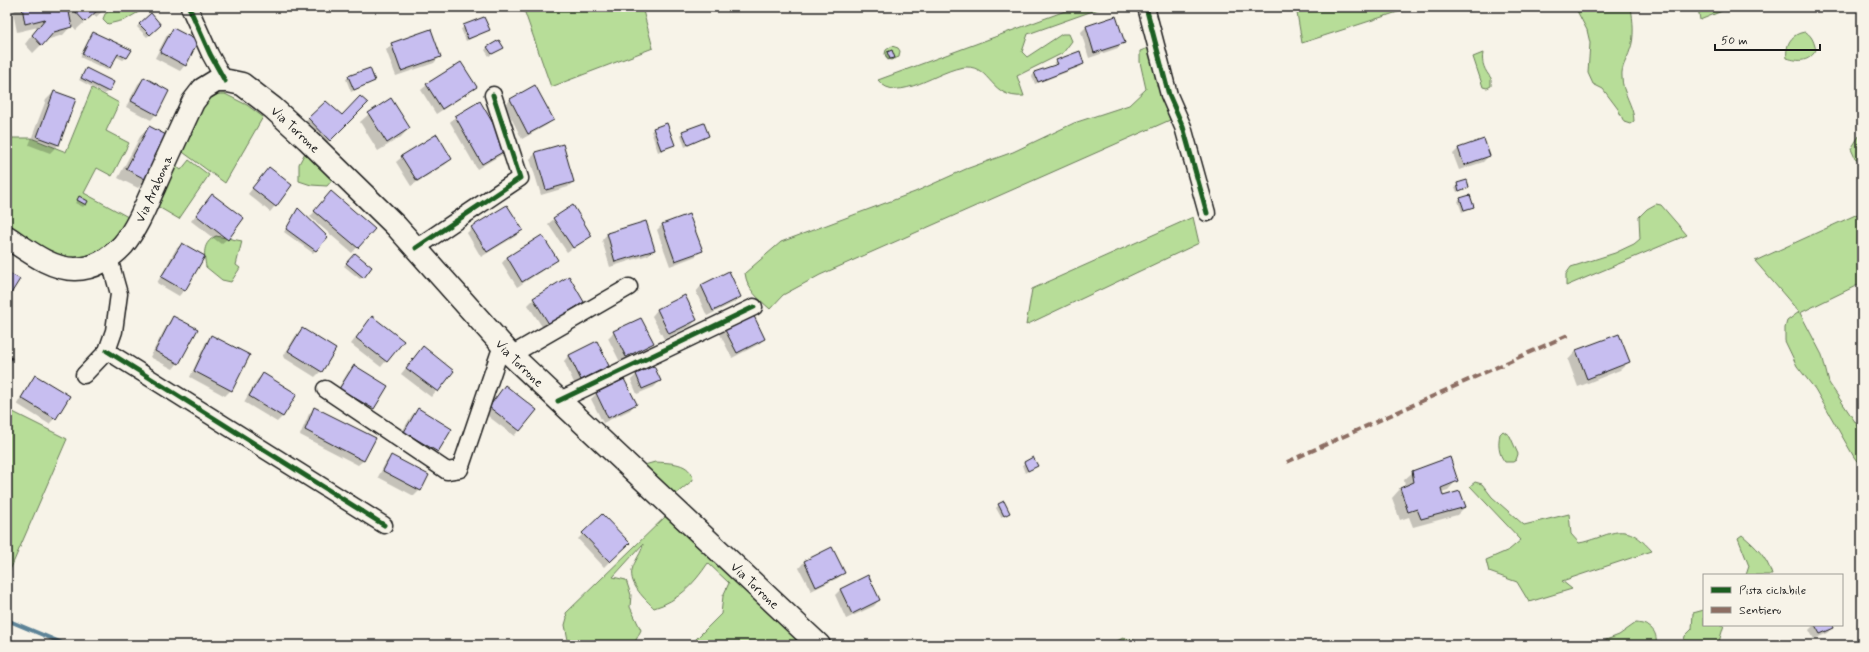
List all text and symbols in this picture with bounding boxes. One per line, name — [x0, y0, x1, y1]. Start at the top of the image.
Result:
scale bar — [1715, 26, 1820, 52]
text: 50 m — [1721, 33, 1748, 49]
street label: Via Torrone — [267, 103, 323, 157]
street label: Via Arabona — [132, 152, 178, 226]
street label: Via Torrone — [491, 336, 547, 391]
street label: Via Torrone — [726, 559, 782, 613]
legend — [1703, 574, 1843, 626]
text: Pista ciclabile — [1739, 583, 1806, 599]
text: Sentiero — [1739, 603, 1782, 619]

